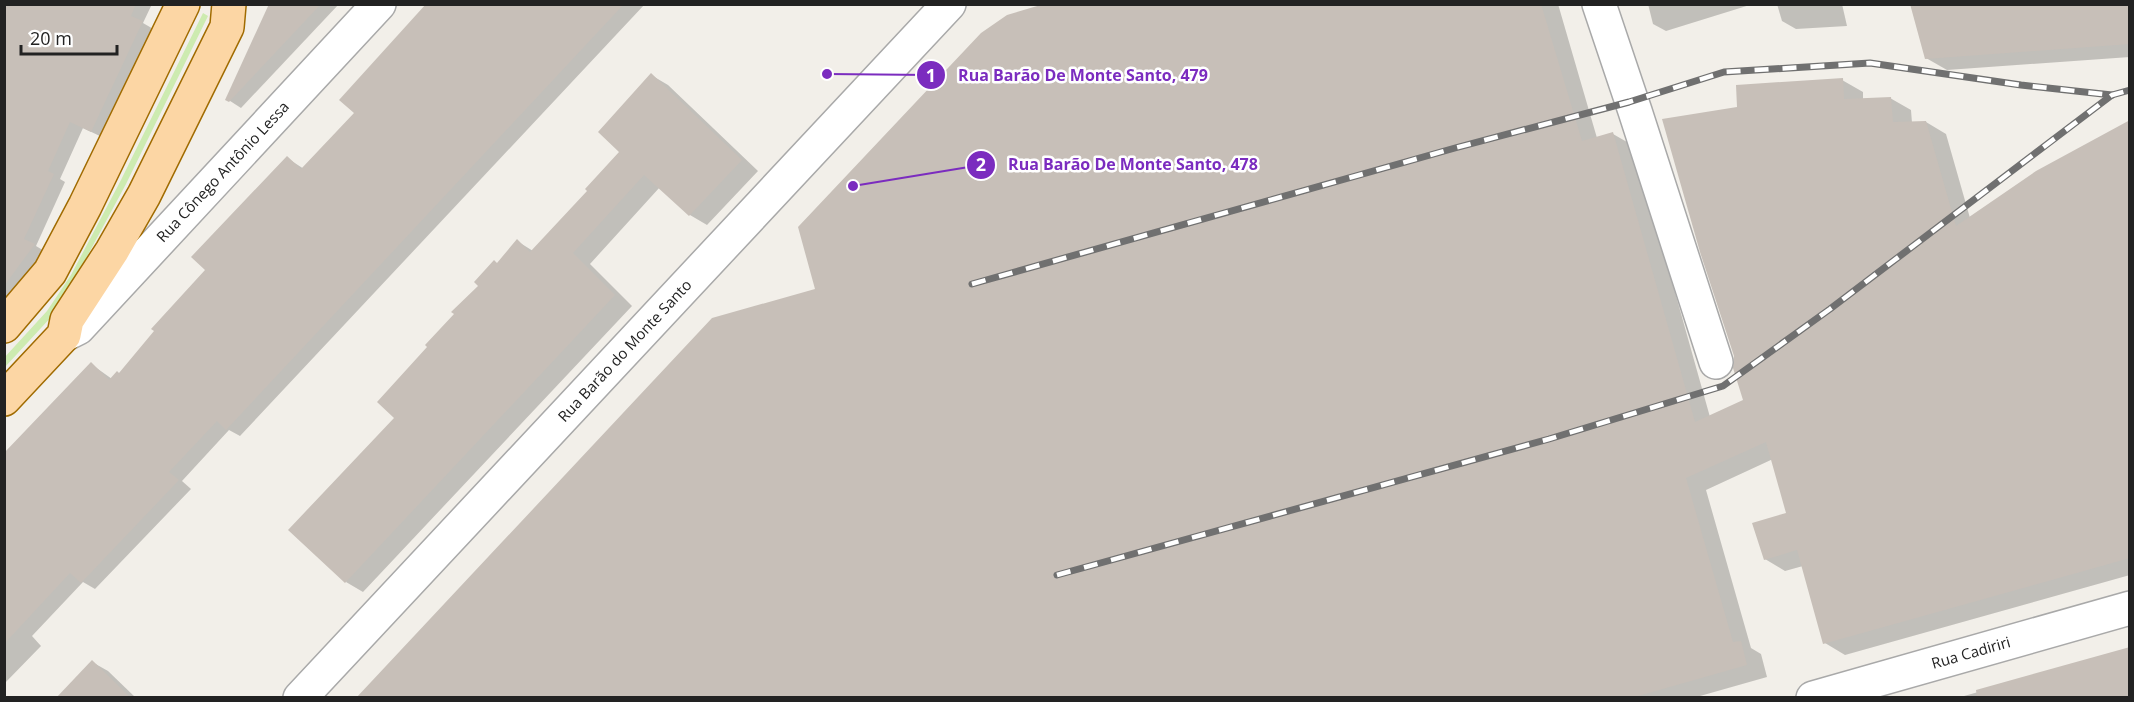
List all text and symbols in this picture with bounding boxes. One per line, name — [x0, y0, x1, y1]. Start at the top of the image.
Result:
scale bar — [21, 18, 117, 56]
text: 20 m — [30, 26, 72, 50]
callout: Rua Barão De Monte Santo, 479 — [916, 58, 1220, 92]
text: 1 — [926, 63, 936, 87]
text: Rua Barão De Monte Santo, 479 — [958, 64, 1208, 86]
street label: Rua Cônego Antônio Lessa — [152, 97, 293, 246]
callout: Rua Barão De Monte Santo, 478 — [966, 148, 1270, 182]
text: 2 — [976, 152, 986, 176]
text: Rua Barão De Monte Santo, 478 — [1008, 153, 1258, 175]
street label: Rua Barão do Monte Santo — [553, 275, 696, 426]
street label: Rua Cadiriri — [1929, 631, 2013, 673]

